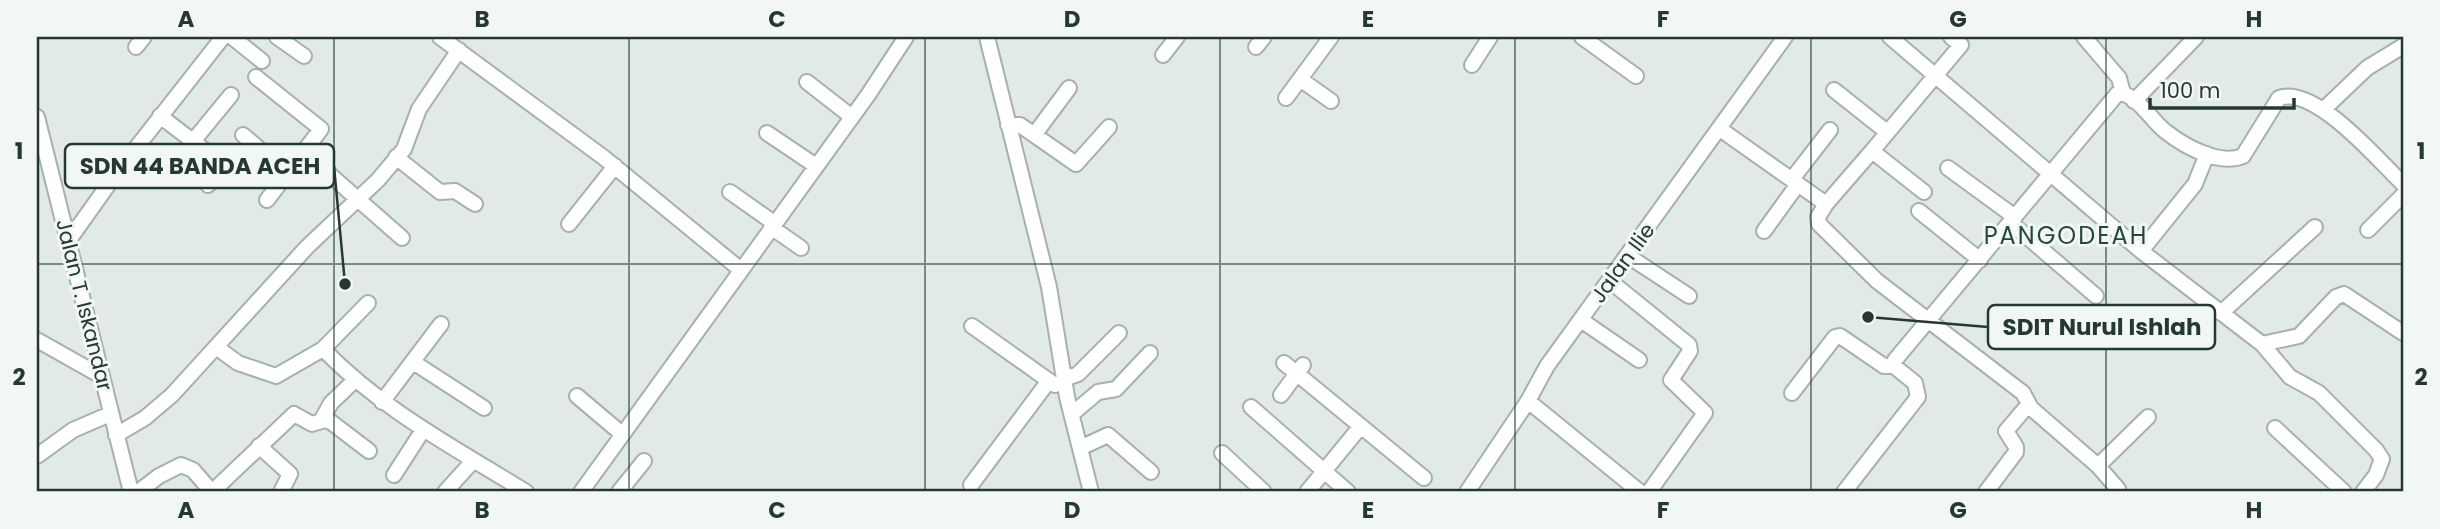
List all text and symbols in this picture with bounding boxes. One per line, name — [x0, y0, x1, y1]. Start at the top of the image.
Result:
text: A — [178, 3, 195, 35]
text: B — [474, 3, 490, 35]
text: C — [768, 3, 786, 35]
text: D — [1064, 3, 1080, 35]
text: E — [1362, 3, 1374, 35]
text: F — [1657, 3, 1669, 35]
text: G — [1949, 3, 1967, 35]
text: H — [2246, 3, 2262, 35]
scale bar — [2150, 66, 2293, 110]
text: 100 m — [2160, 76, 2220, 105]
text: 1 — [15, 135, 23, 167]
text: 1 — [2417, 135, 2425, 167]
callout: SDN 44 BANDA ACEH — [65, 144, 334, 188]
text: SDN 44 BANDA ACEH — [80, 150, 320, 182]
street label: Jalan T. Iskandar — [49, 216, 120, 394]
street label: Jalan Ilie — [1584, 217, 1661, 309]
district label: PANGODEAH — [1984, 219, 2148, 252]
callout: SDIT Nurul Ishlah — [1988, 305, 2215, 349]
text: SDIT Nurul Ishlah — [2003, 311, 2201, 343]
text: 2 — [12, 361, 26, 393]
text: 2 — [2414, 361, 2428, 393]
text: A — [178, 494, 195, 526]
text: B — [474, 494, 490, 526]
text: C — [768, 494, 786, 526]
text: D — [1064, 494, 1080, 526]
text: E — [1362, 494, 1374, 526]
text: F — [1657, 494, 1669, 526]
text: G — [1949, 494, 1967, 526]
text: H — [2246, 494, 2262, 526]

